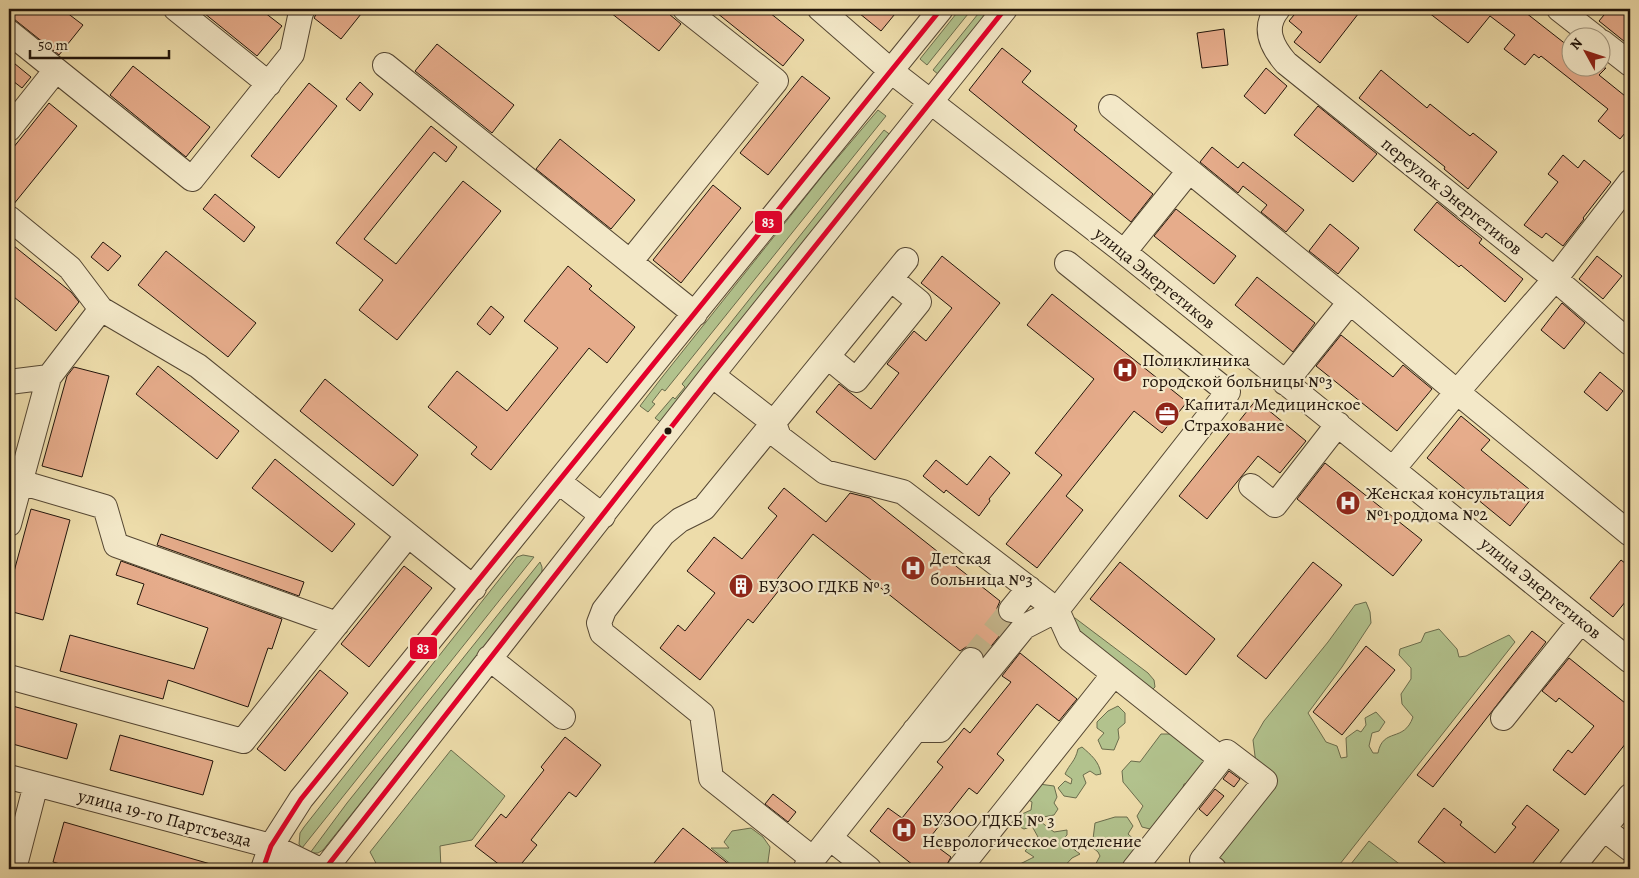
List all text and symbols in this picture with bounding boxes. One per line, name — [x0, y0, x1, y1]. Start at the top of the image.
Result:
scale bar — [30, 28, 169, 60]
north arrow — [1562, 28, 1612, 78]
text: N — [1566, 34, 1587, 54]
text: 50 m — [38, 35, 68, 55]
street label: переулок Энергетиков — [1376, 131, 1528, 261]
line badge: 83 — [754, 210, 783, 234]
text: 83 — [762, 213, 774, 232]
street label: улица Энергетиков — [1089, 221, 1221, 334]
place label: Поликлиника городской больницы №3 — [1142, 348, 1333, 393]
hospital icon: Поликлиника городской больницы №3 — [1112, 357, 1138, 383]
place label: Капитал Медицинское Страхование — [1184, 392, 1361, 437]
office icon: Капитал Медицинское Страхование — [1154, 401, 1180, 427]
unlabelled marker — [663, 426, 673, 436]
place label: Женская консультация №1 роддома №2 — [1366, 481, 1545, 526]
hospital icon: Женская консультация №1 роддома №2 — [1335, 490, 1361, 516]
street label: улица Энергетиков — [1475, 531, 1607, 644]
place label: Детская больница №3 — [930, 546, 1033, 591]
hospital icon: Детская больница №3 — [900, 555, 926, 581]
building icon: БУЗОО ГДКБ № 3 — [728, 573, 754, 599]
place label: БУЗОО ГДКБ № 3 — [758, 574, 891, 598]
line badge: 83 — [409, 636, 438, 660]
text: 83 — [417, 639, 429, 658]
street label: улица 19-го Партсъезда — [75, 783, 255, 853]
place label: БУЗОО ГДКБ № 3 Неврологическое отделение — [922, 808, 1142, 853]
hospital icon: БУЗОО ГДКБ № 3 Неврологическое отделение — [891, 817, 917, 843]

